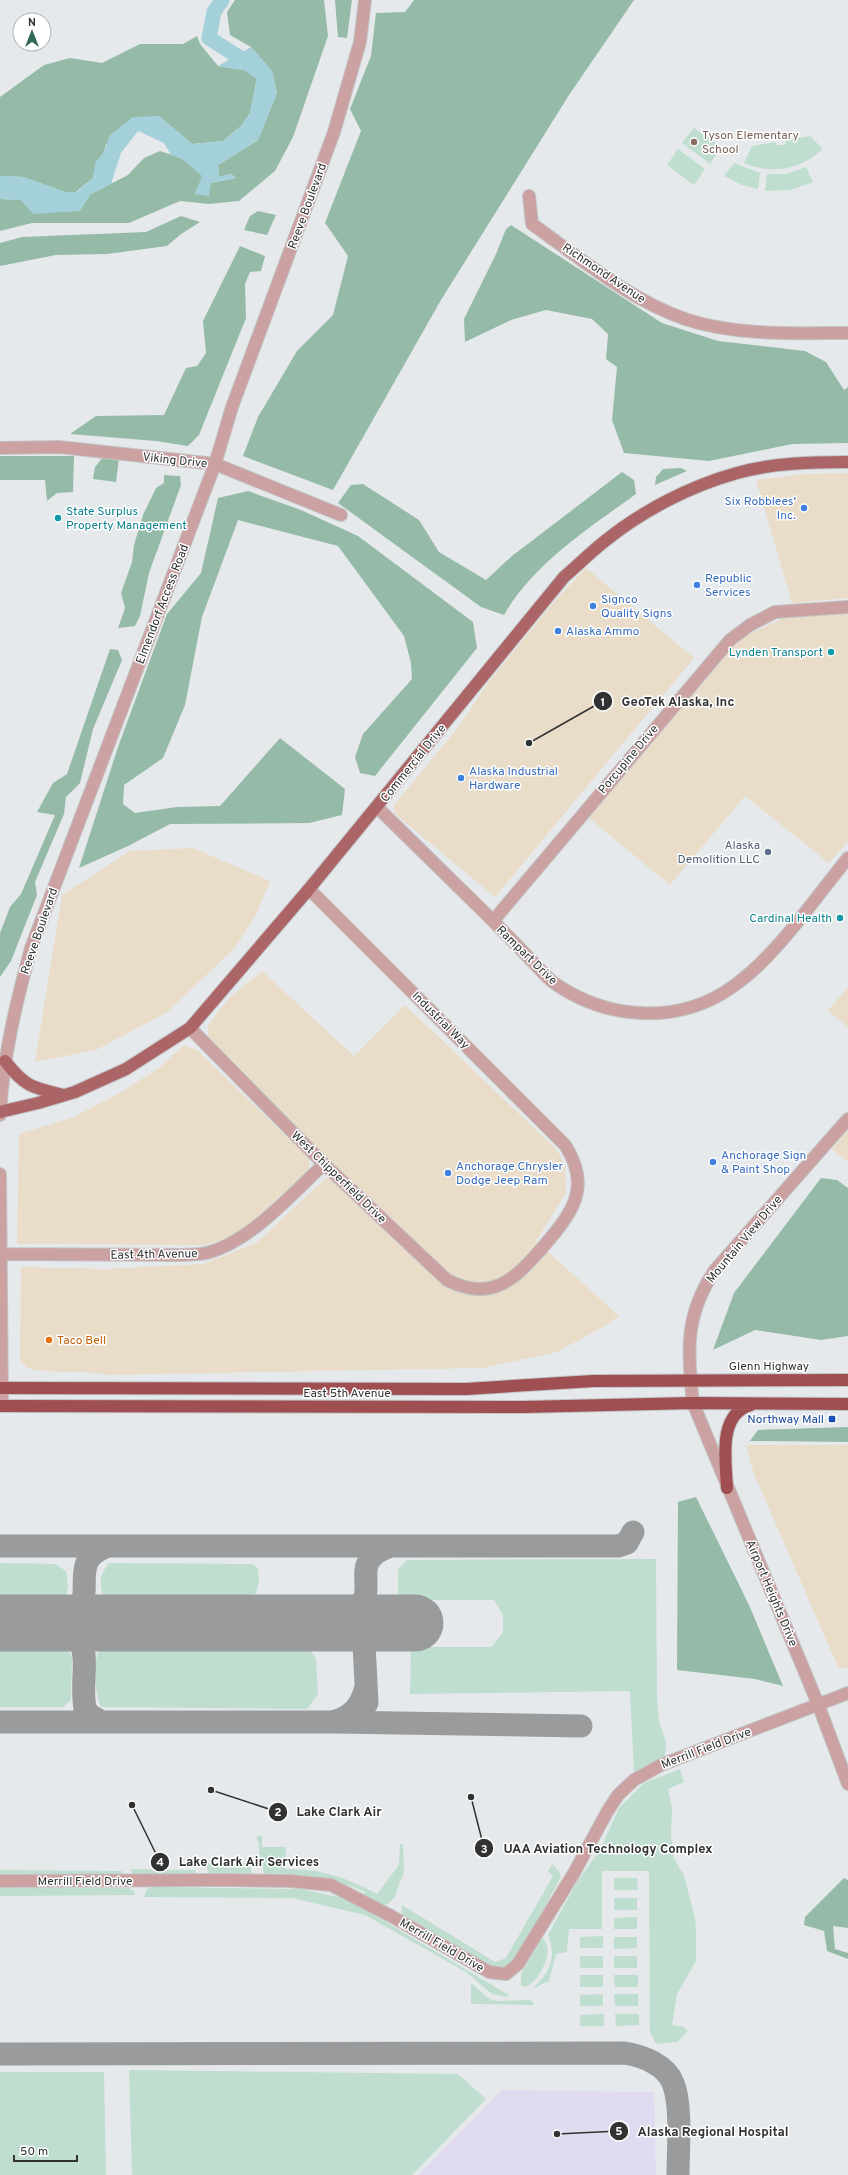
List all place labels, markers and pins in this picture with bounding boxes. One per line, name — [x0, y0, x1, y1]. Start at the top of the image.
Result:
place label: Tyson Elementary School — [702, 128, 799, 158]
marker: Tyson Elementary School — [689, 137, 699, 147]
place label: Six Robblees' Inc. — [725, 494, 796, 524]
marker: Six Robblees' Inc. — [799, 503, 809, 513]
place label: State Surplus Property Management — [66, 504, 187, 534]
marker: State Surplus Property Management — [53, 513, 63, 523]
place label: Republic Services — [705, 571, 752, 601]
marker: Republic Services — [692, 580, 702, 590]
place label: Signco Quality Signs — [601, 592, 672, 622]
marker: Signco Quality Signs — [588, 601, 598, 611]
place label: Alaska Ammo — [566, 624, 640, 640]
marker: Alaska Ammo — [553, 626, 563, 636]
place label: Lynden Transport — [729, 645, 823, 661]
marker: Lynden Transport — [826, 647, 836, 657]
callout: GeoTek Alaska, Inc — [593, 689, 742, 714]
place label: Alaska Industrial Hardware — [469, 764, 558, 794]
marker: Alaska Industrial Hardware — [456, 773, 466, 783]
place label: Alaska Demolition LLC — [678, 838, 760, 868]
marker: Alaska Demolition LLC — [763, 847, 773, 857]
place label: Cardinal Health — [749, 911, 832, 927]
marker: Cardinal Health — [835, 913, 845, 923]
place label: Anchorage Sign & Paint Shop — [721, 1148, 806, 1178]
marker: Anchorage Sign & Paint Shop — [708, 1157, 718, 1167]
place label: Anchorage Chrysler Dodge Jeep Ram — [456, 1159, 563, 1189]
marker: Anchorage Chrysler Dodge Jeep Ram — [443, 1168, 453, 1178]
place label: Taco Bell — [57, 1333, 106, 1349]
marker: Taco Bell — [44, 1335, 54, 1345]
place label: Northway Mall — [747, 1412, 824, 1428]
marker: Northway Mall — [827, 1414, 837, 1424]
callout: Lake Clark Air — [268, 1799, 389, 1824]
callout: UAA Aviation Technology Complex — [474, 1836, 721, 1861]
callout: Lake Clark Air Services — [150, 1849, 327, 1874]
callout: Alaska Regional Hospital — [609, 2119, 796, 2144]

